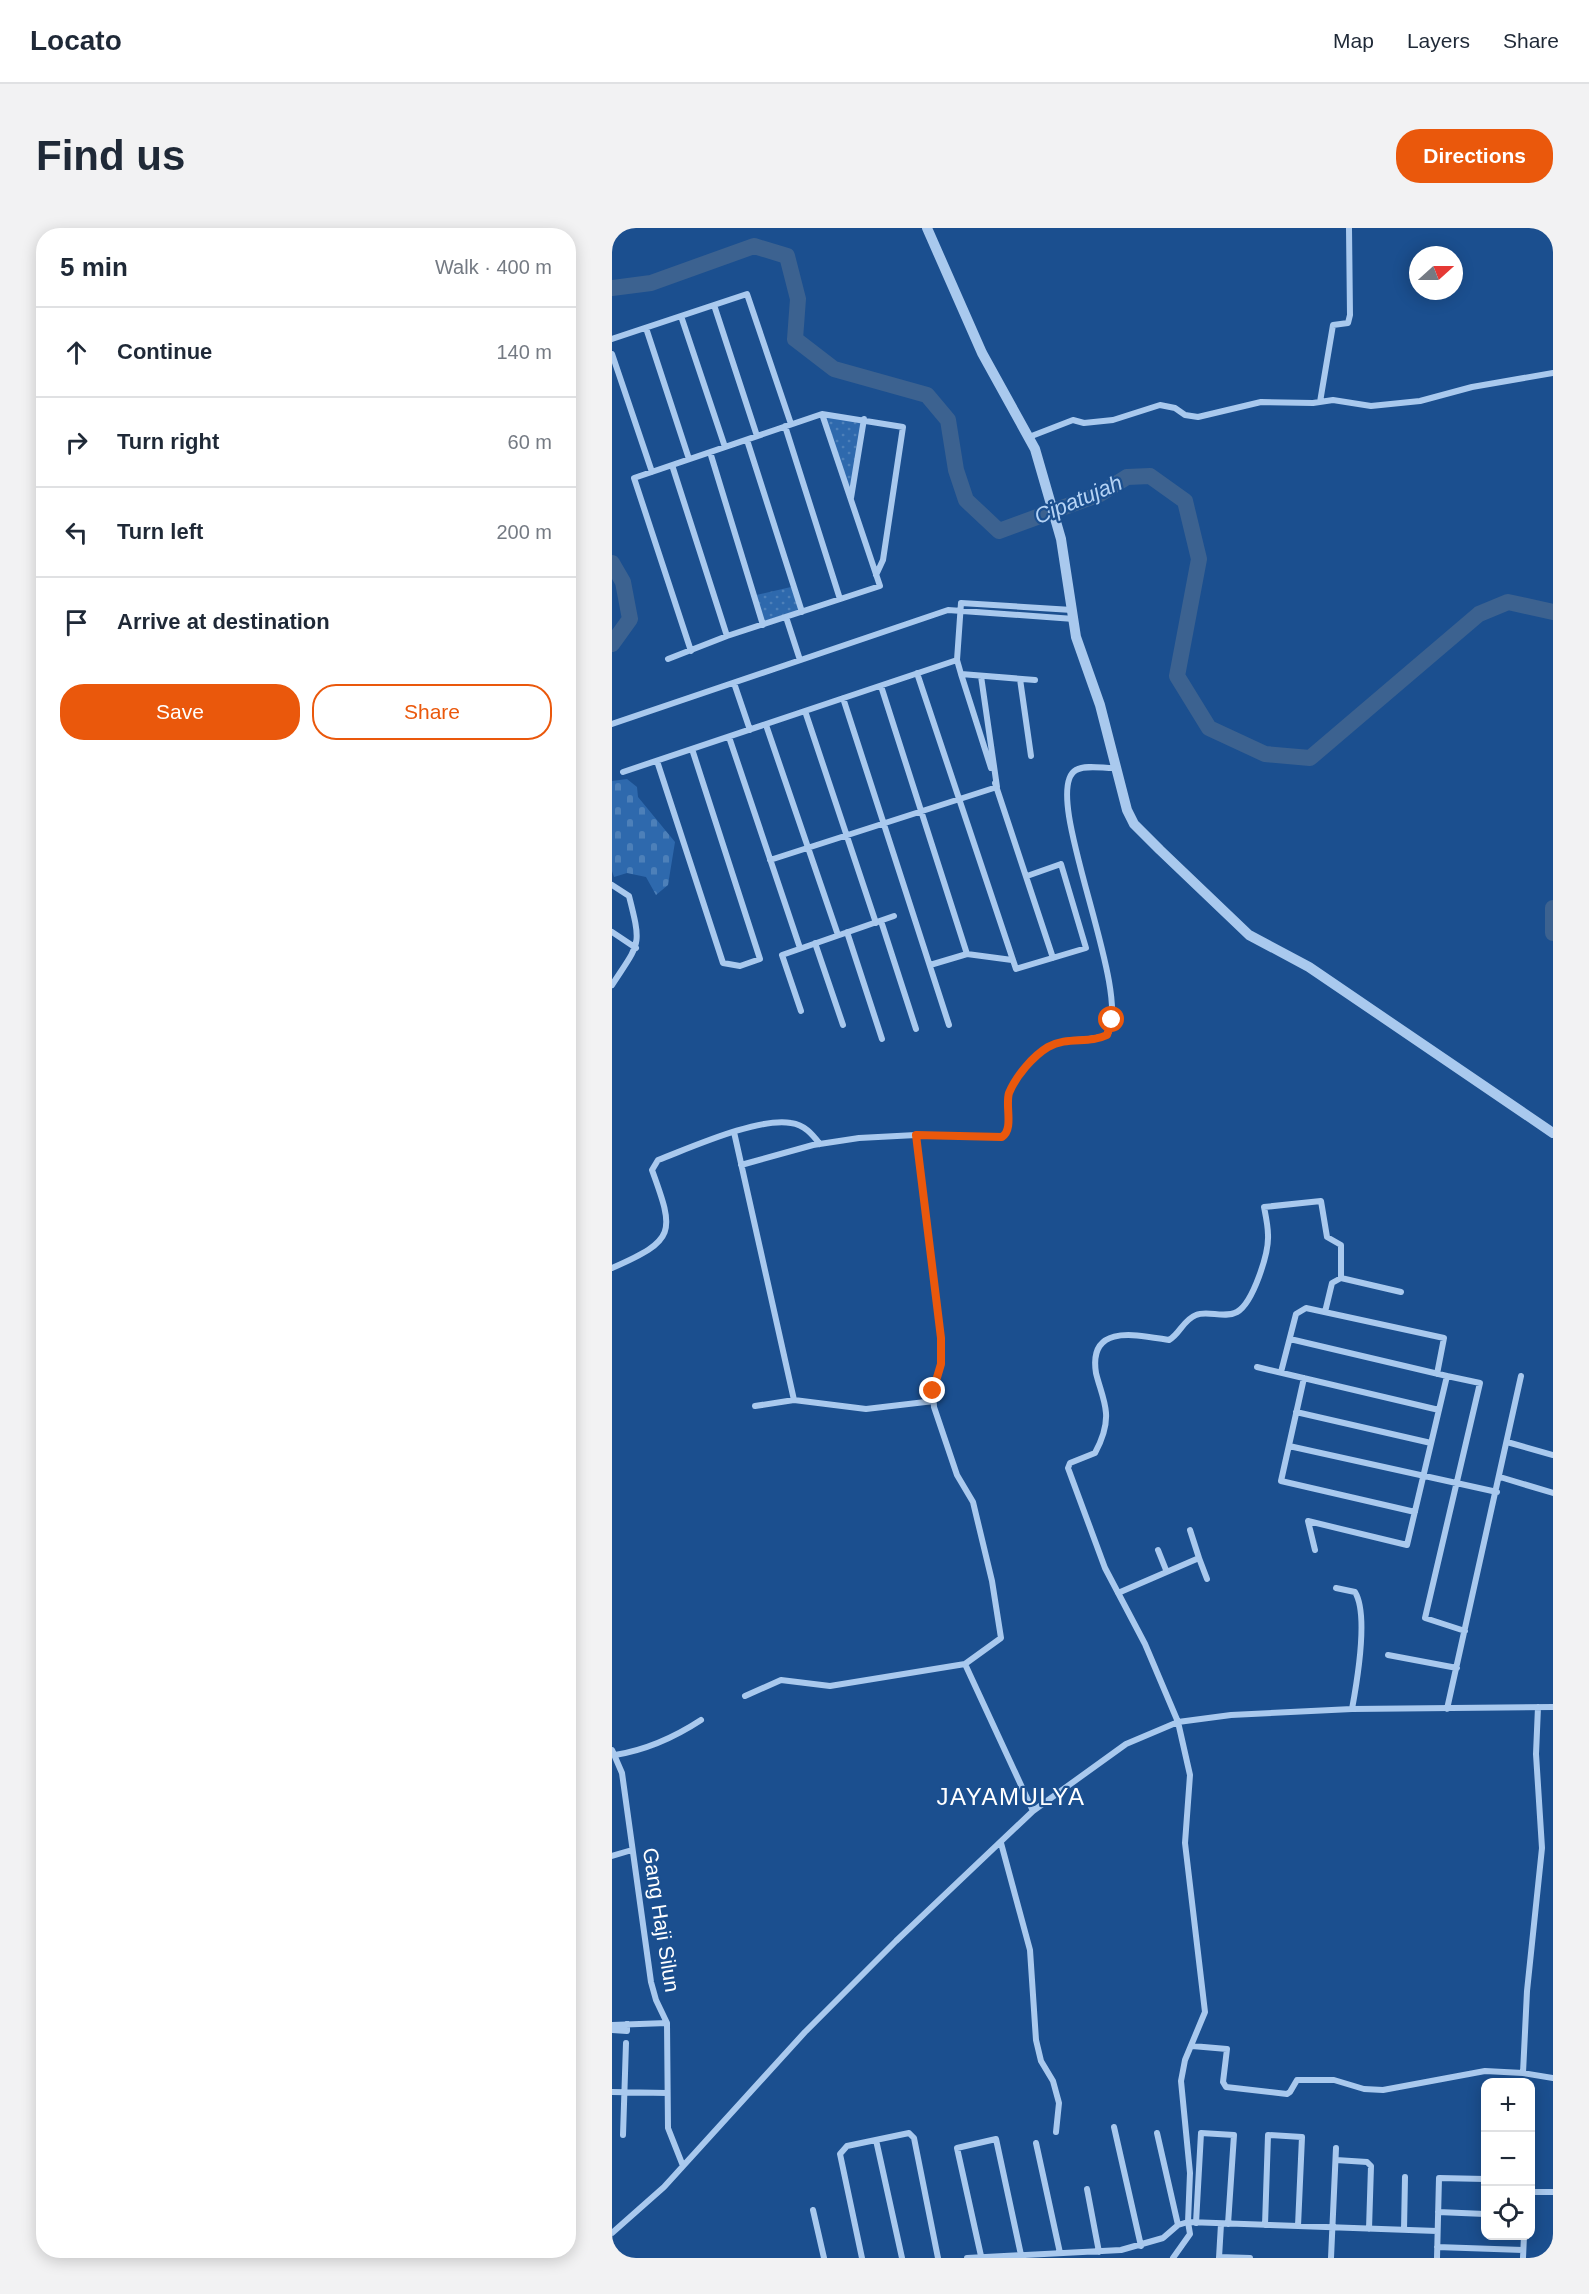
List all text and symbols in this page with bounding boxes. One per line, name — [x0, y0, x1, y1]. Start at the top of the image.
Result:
text: Locato — [30, 25, 122, 56]
text: Map — [1333, 29, 1374, 52]
text: Layers — [1407, 29, 1470, 52]
text: Share — [1503, 29, 1559, 52]
button: Directions — [1396, 129, 1553, 183]
text: Find us — [36, 132, 185, 179]
north arrow — [1409, 246, 1463, 300]
text: 5 min — [60, 252, 128, 282]
text: Walk · 400 m — [435, 256, 552, 278]
icon: ahead — [60, 336, 93, 369]
text: Continue — [117, 339, 212, 364]
text: 140 m — [496, 341, 552, 363]
icon: right — [60, 426, 93, 459]
text: Turn right — [117, 429, 219, 454]
text: 60 m — [508, 431, 552, 453]
water label: Cipatujah — [1031, 470, 1126, 529]
icon: left — [60, 516, 93, 549]
text: Turn left — [117, 519, 203, 544]
text: 200 m — [496, 521, 552, 543]
icon: arrive — [60, 606, 93, 639]
text: Arrive at destination — [117, 609, 330, 634]
button: Save — [60, 684, 300, 740]
button: Share — [312, 684, 552, 740]
route start — [1098, 1006, 1124, 1032]
route end — [919, 1377, 945, 1403]
district label: JAYAMULYA — [936, 1783, 1086, 1810]
street label: Gang Haji Silun — [639, 1846, 684, 1994]
map controls — [1481, 2078, 1535, 2240]
button: + — [1481, 2078, 1535, 2132]
button: − — [1481, 2132, 1535, 2186]
button: locate — [1481, 2186, 1535, 2240]

